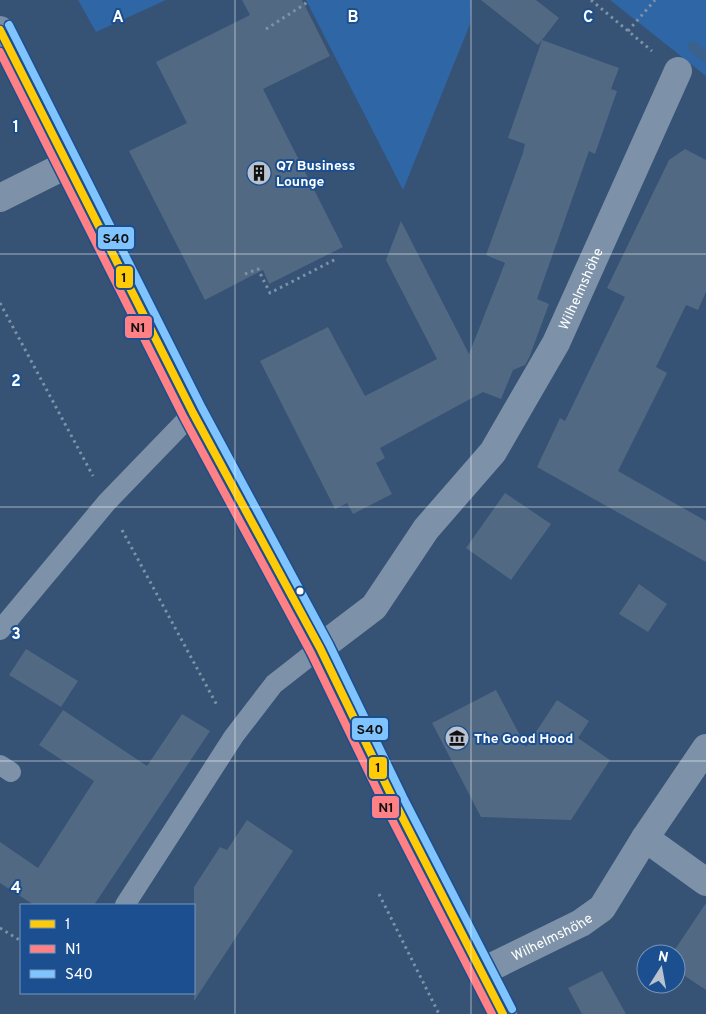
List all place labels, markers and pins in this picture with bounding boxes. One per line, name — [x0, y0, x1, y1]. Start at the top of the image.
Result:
place label: Q7 Business Lounge — [276, 158, 356, 191]
building icon: Q7 Business Lounge — [246, 160, 272, 186]
unlabelled marker — [295, 586, 305, 596]
museum icon: The Good Hood — [444, 725, 470, 751]
place label: The Good Hood — [474, 731, 573, 748]

